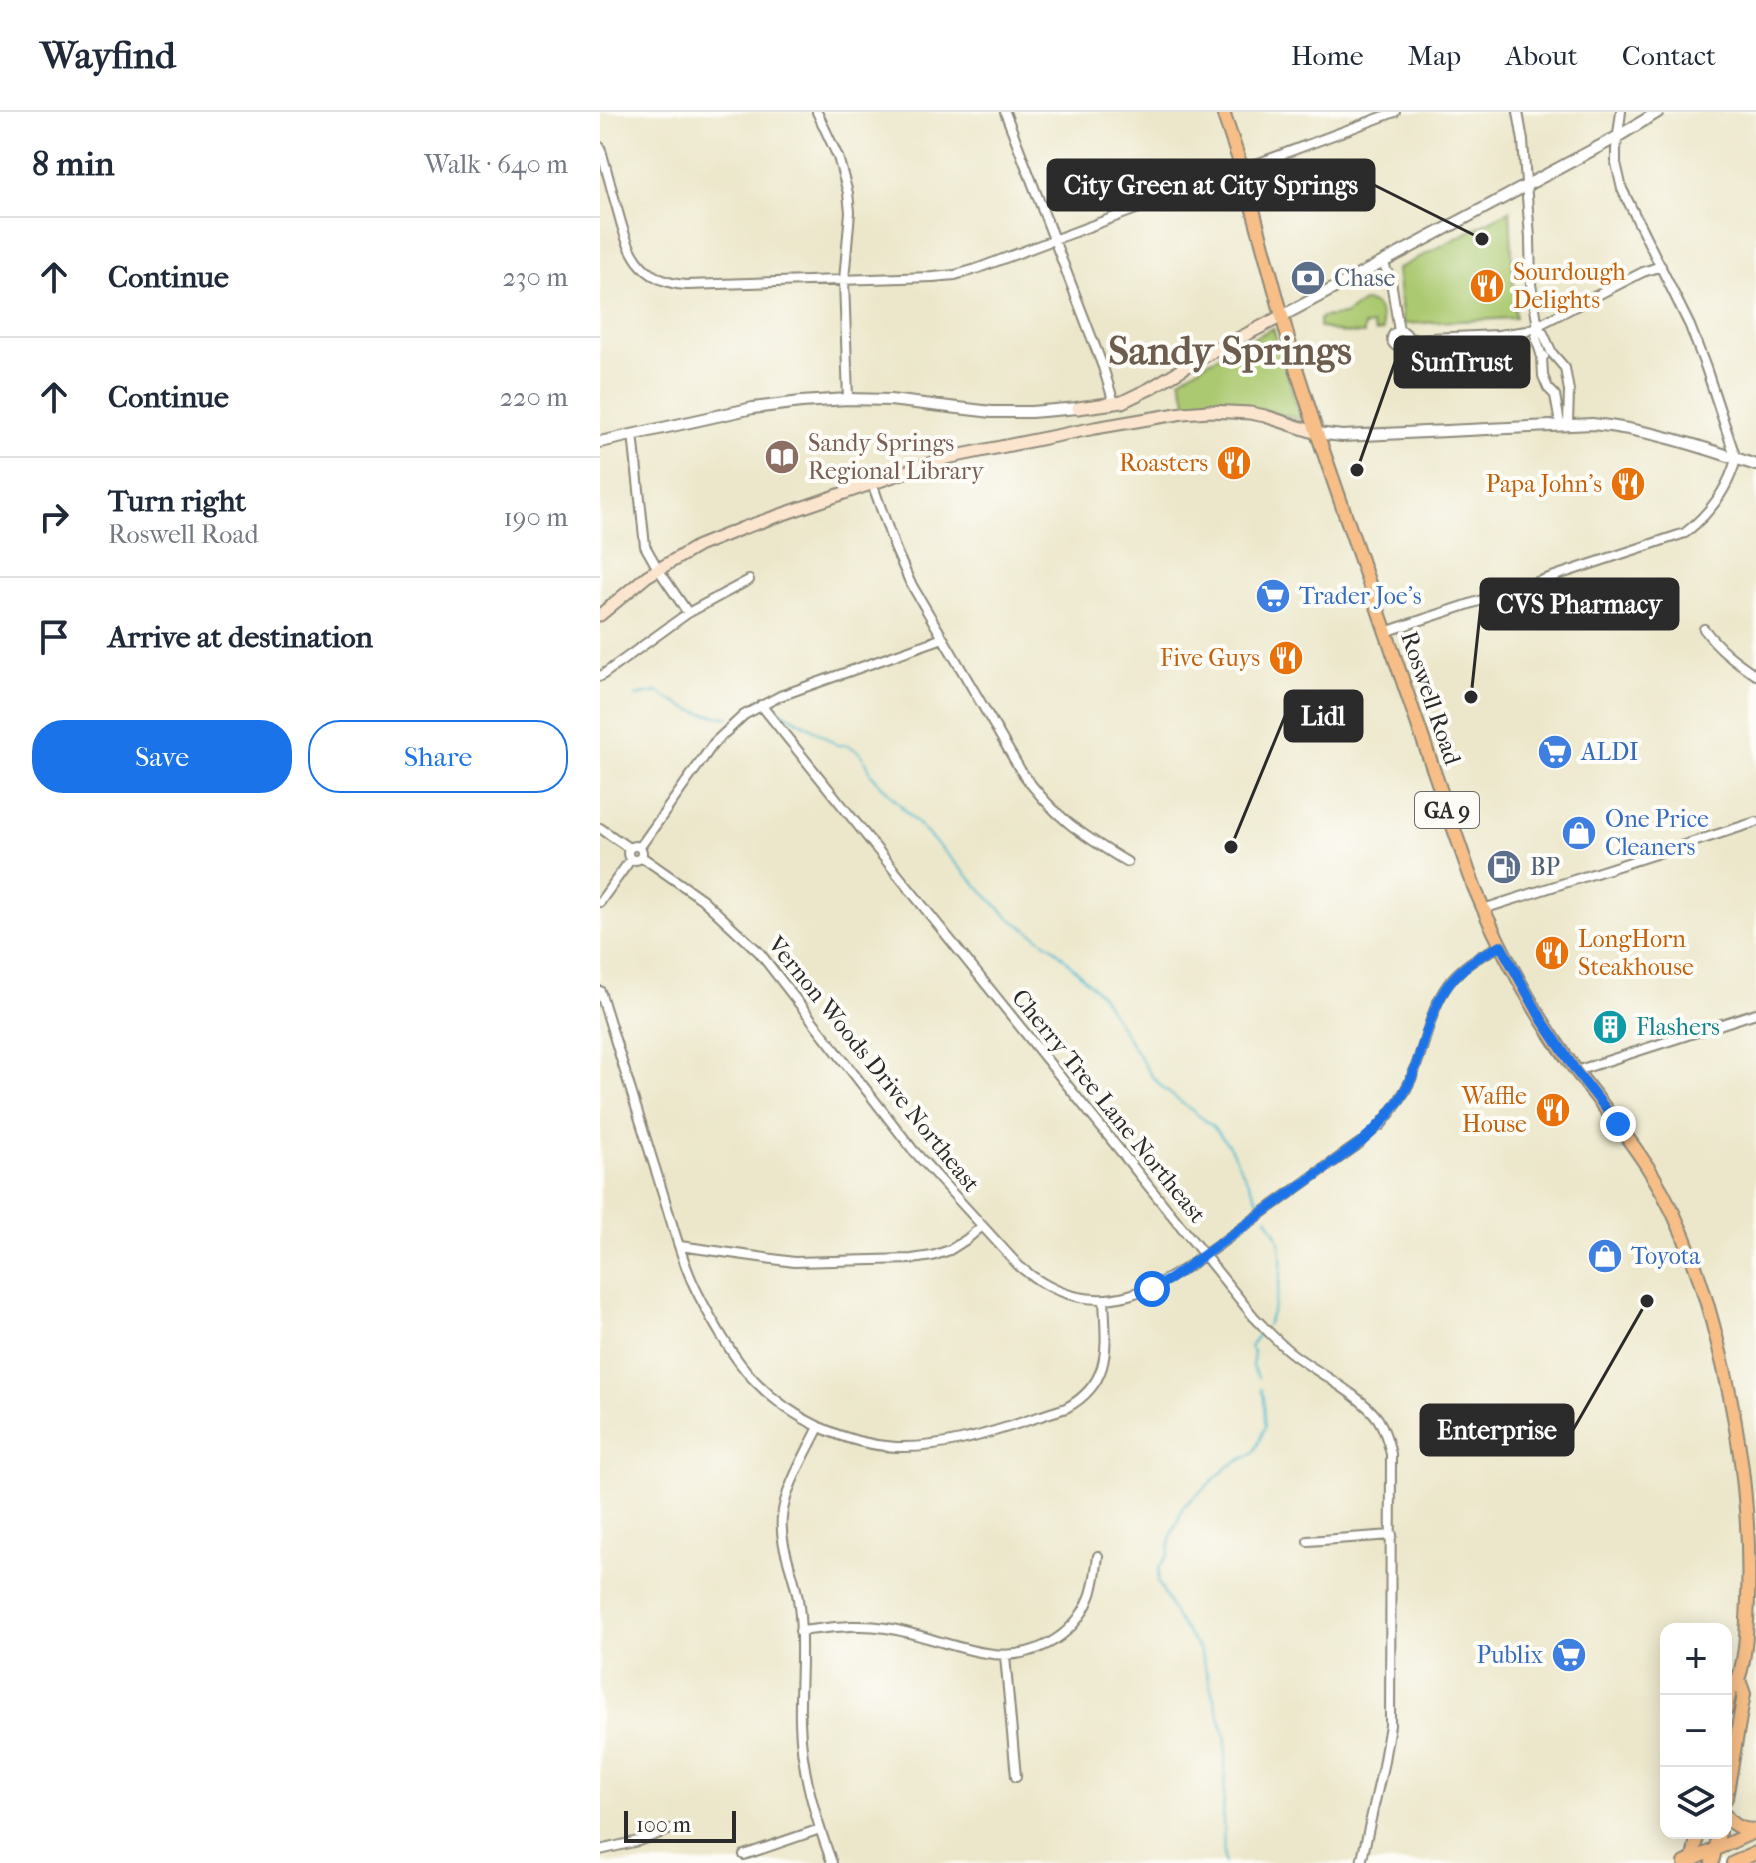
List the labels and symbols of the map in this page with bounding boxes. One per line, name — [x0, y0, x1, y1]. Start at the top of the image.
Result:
callout: City Green at City Springs — [1048, 160, 1374, 210]
text: City Green at City Springs — [1064, 170, 1359, 201]
place label: Sourdough Delights — [1513, 258, 1626, 314]
bank icon: Chase — [1289, 259, 1327, 297]
place label: Chase — [1334, 264, 1396, 292]
restaurant icon: Sourdough Delights — [1468, 267, 1506, 305]
district label: Sandy Springs — [1108, 328, 1352, 374]
callout: SunTrust — [1395, 337, 1529, 387]
text: SunTrust — [1411, 347, 1514, 378]
place label: Sandy Springs Regional Library — [808, 429, 985, 485]
library icon: Sandy Springs Regional Library — [763, 438, 801, 476]
restaurant icon: Roasters — [1215, 444, 1253, 482]
place label: Roasters — [1119, 449, 1208, 477]
restaurant icon: Papa John's — [1609, 465, 1647, 503]
place label: Papa John's — [1486, 470, 1602, 498]
supermarket icon: Trader Joe's — [1254, 577, 1292, 615]
callout: CVS Pharmacy — [1481, 579, 1678, 629]
place label: Trader Joe's — [1299, 582, 1422, 610]
text: CVS Pharmacy — [1496, 589, 1664, 620]
street label: Roswell Road — [1395, 628, 1467, 769]
restaurant icon: Five Guys — [1267, 639, 1305, 677]
place label: Five Guys — [1160, 644, 1260, 672]
callout: Lidl — [1285, 691, 1362, 741]
text: Lidl — [1301, 701, 1346, 732]
supermarket icon: ALDI — [1536, 733, 1574, 771]
place label: ALDI — [1580, 738, 1638, 766]
road number: GA 9 — [1415, 792, 1479, 828]
place label: One Price Cleaners — [1605, 805, 1709, 861]
shop icon: One Price Cleaners — [1560, 814, 1598, 852]
fuel station icon: BP — [1485, 848, 1523, 886]
place label: BP — [1530, 853, 1560, 881]
place label: LongHorn Steakhouse — [1578, 925, 1694, 981]
street label: Vernon Woods Drive Northeast — [762, 930, 986, 1198]
restaurant icon: LongHorn Steakhouse — [1533, 934, 1571, 972]
street label: Cherry Tree Lane Northeast — [1006, 984, 1212, 1229]
building icon: Flashers — [1591, 1008, 1629, 1046]
place label: Flashers — [1636, 1013, 1720, 1041]
place label: Waffle House — [1461, 1082, 1527, 1138]
restaurant icon: Waffle House — [1534, 1091, 1572, 1129]
route end — [1600, 1106, 1636, 1142]
shop icon: Toyota — [1586, 1237, 1624, 1275]
place label: Toyota — [1631, 1242, 1701, 1270]
route start — [1134, 1271, 1170, 1307]
callout: Enterprise — [1421, 1405, 1573, 1455]
text: Enterprise — [1437, 1415, 1557, 1446]
supermarket icon: Publix — [1550, 1636, 1588, 1674]
place label: Publix — [1476, 1641, 1543, 1669]
scale bar — [624, 1807, 736, 1843]

